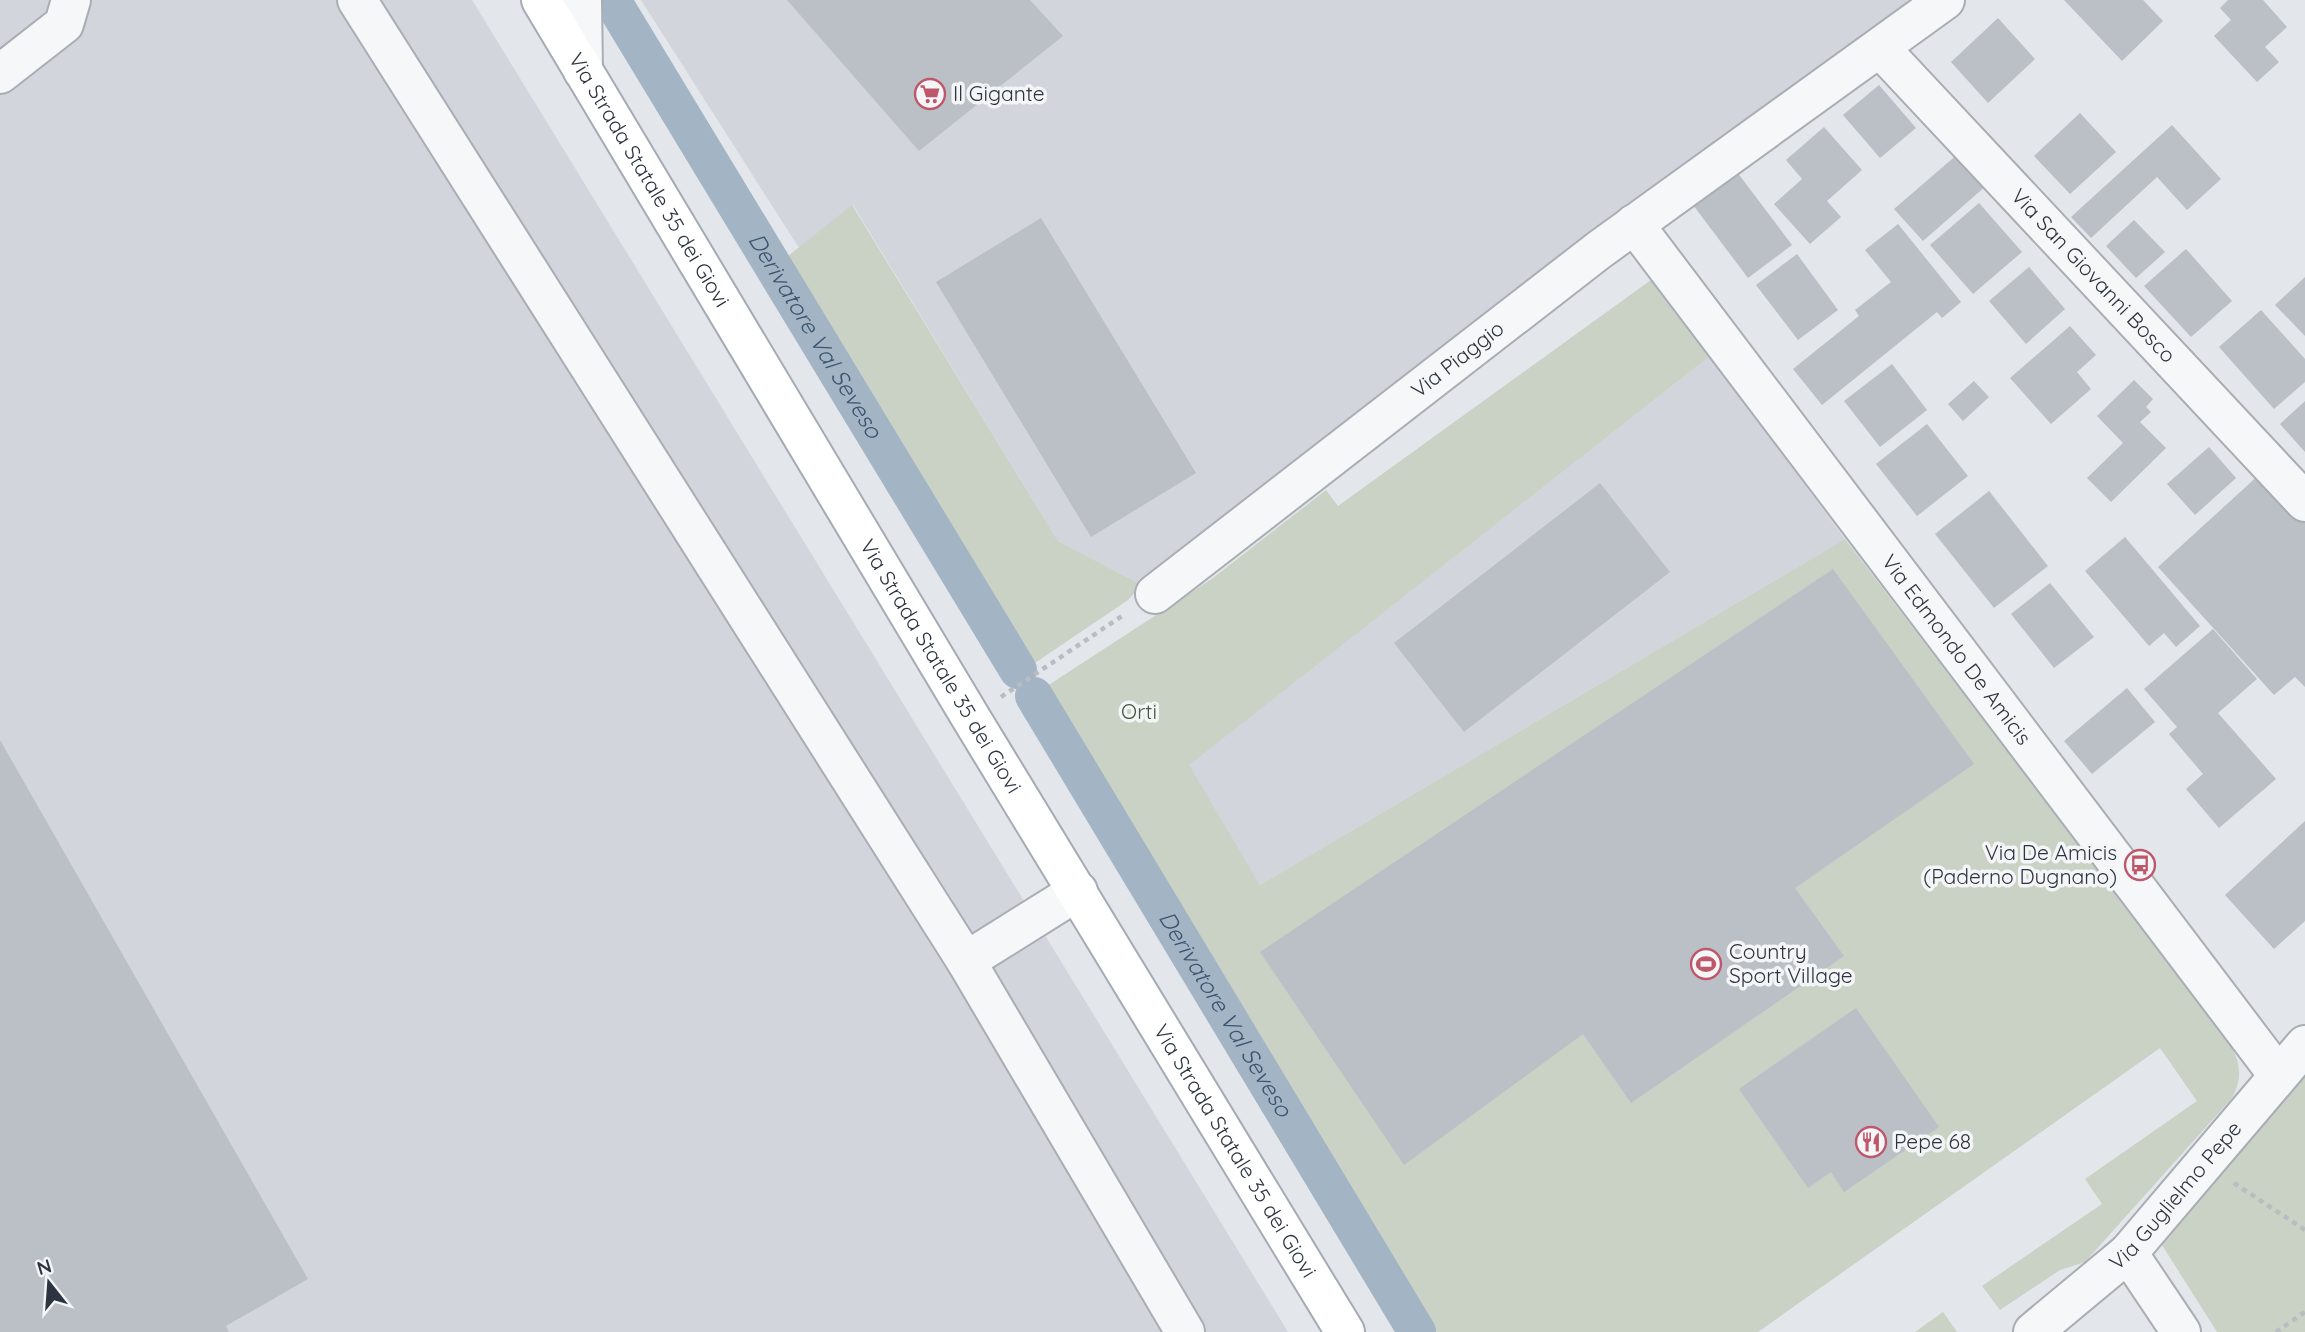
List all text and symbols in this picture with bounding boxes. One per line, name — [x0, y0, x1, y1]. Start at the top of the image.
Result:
street label: Via Strada Statale 35 dei Giovi — [564, 48, 736, 311]
supermarket icon: Il Gigante — [913, 77, 947, 111]
place label: Il Gigante — [953, 80, 1045, 106]
street label: Via San Giovanni Bosco — [2006, 183, 2182, 368]
water label: Derivatore Val Seveso — [742, 227, 889, 444]
street label: Via Piaggio — [1406, 315, 1509, 403]
street label: Via Strada Statale 35 dei Giovi — [855, 534, 1028, 798]
street label: Via Edmondo De Amicis — [1877, 549, 2037, 750]
park label: Orti — [1121, 698, 1157, 724]
place label: Via De Amicis (Paderno Dugnano) — [1923, 839, 2117, 889]
bus stop icon: Via De Amicis (Paderno Dugnano) — [2123, 848, 2157, 882]
water label: Derivatore Val Seveso — [1153, 905, 1299, 1123]
place label: Country Sport Village — [1729, 938, 1853, 988]
sports icon: Country Sport Village — [1689, 947, 1723, 981]
street label: Via Strada Statale 35 dei Giovi — [1149, 1019, 1323, 1282]
street label: Via Guglielmo Pepe — [2104, 1115, 2247, 1275]
restaurant icon: Pepe 68 — [1854, 1125, 1888, 1159]
place label: Pepe 68 — [1894, 1128, 1971, 1154]
north arrow — [14, 1248, 84, 1318]
text: N — [34, 1253, 54, 1280]

